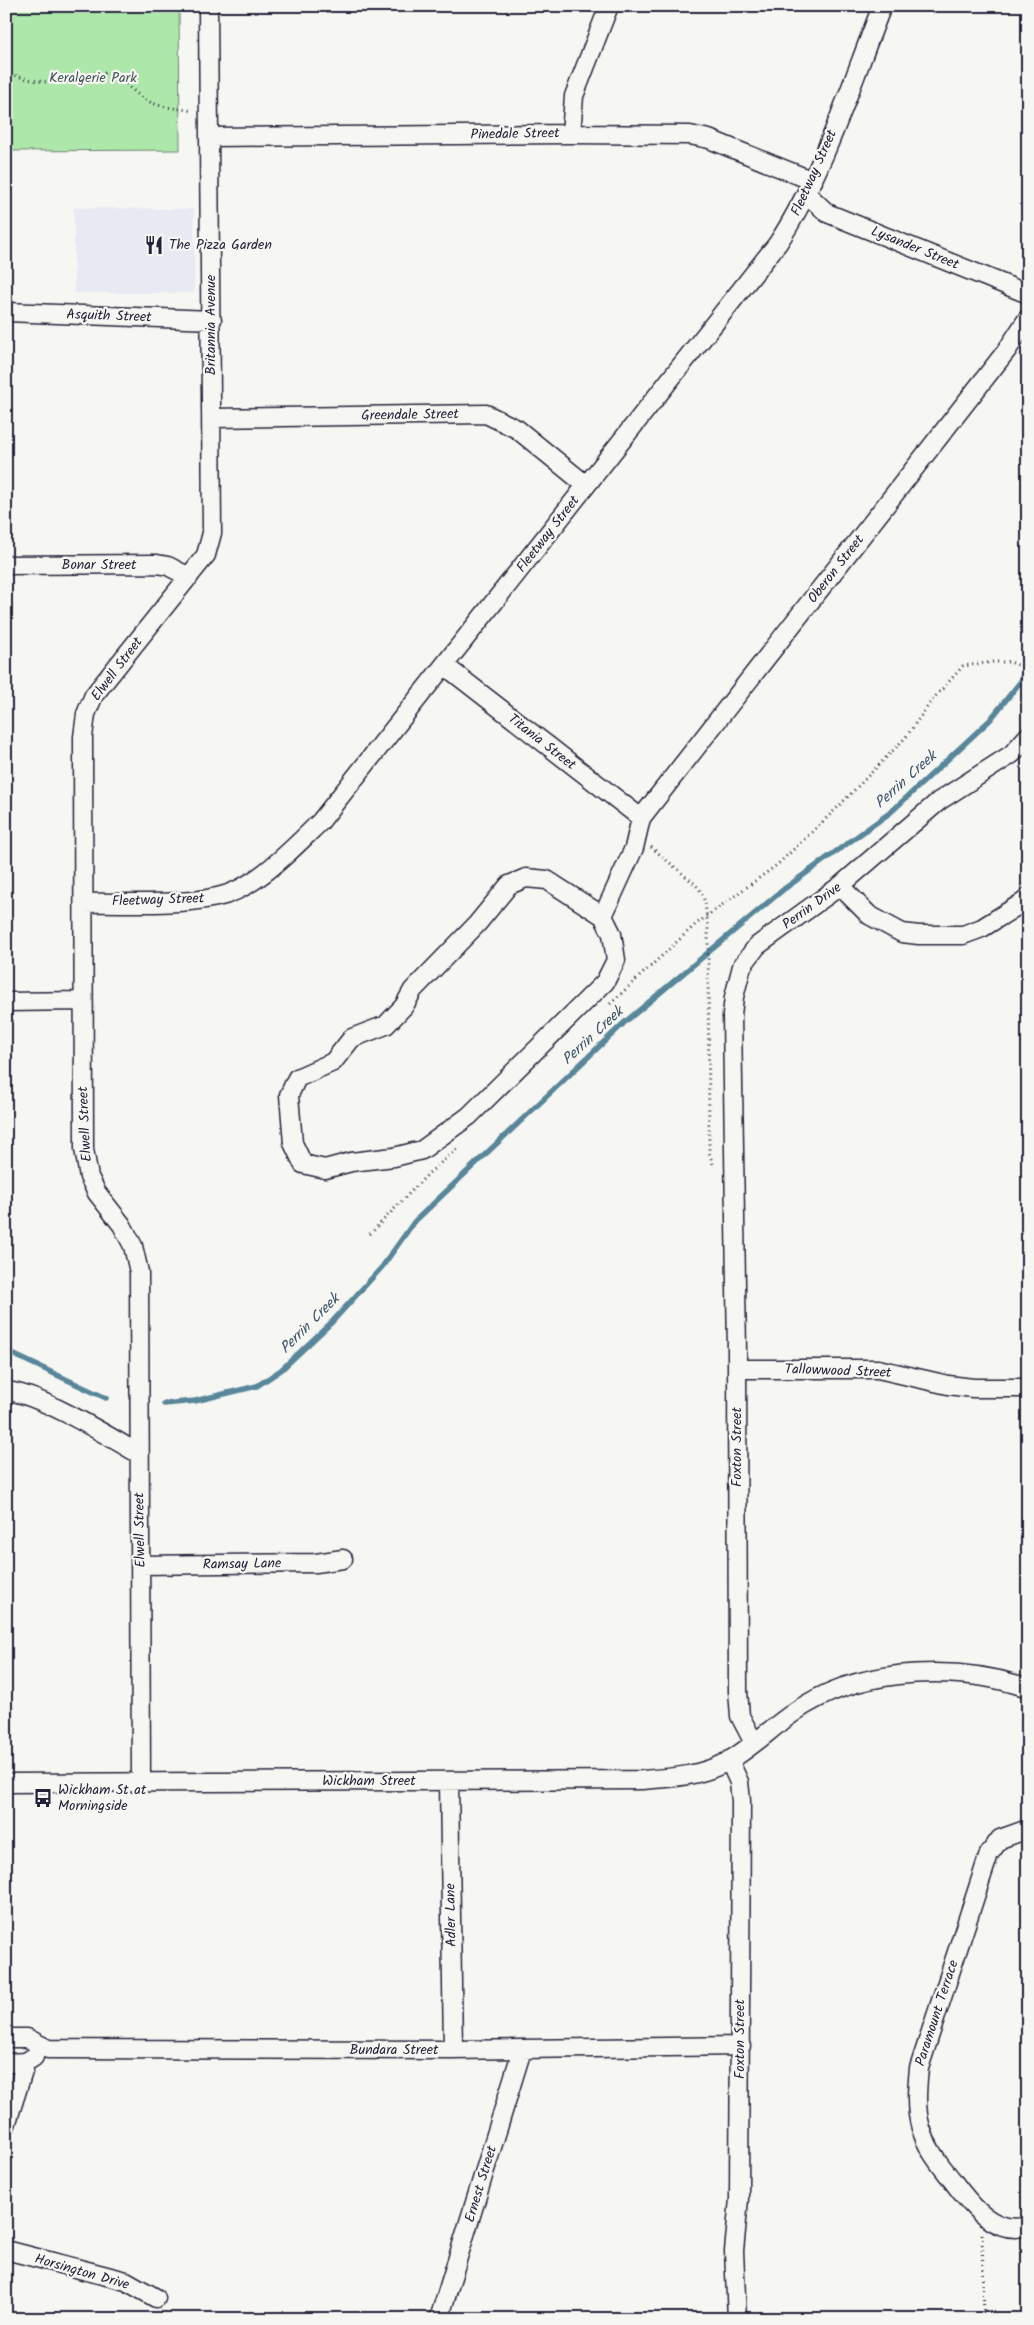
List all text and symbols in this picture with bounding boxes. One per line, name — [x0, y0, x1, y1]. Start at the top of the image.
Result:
park label: Keralgerie Park — [49, 67, 137, 89]
street label: Pinedale Street — [470, 122, 560, 146]
street label: Fleetway Street — [785, 126, 843, 220]
street label: Lysander Street — [868, 220, 963, 276]
restaurant icon: The Pizza Garden — [143, 234, 165, 256]
place label: The Pizza Garden — [169, 234, 272, 256]
street label: Britannia Avenue — [200, 274, 222, 375]
street label: Asquith Street — [66, 304, 153, 329]
street label: Greendale Street — [361, 403, 460, 427]
street label: Fleetway Street — [511, 490, 585, 577]
street label: Oberon Street — [802, 530, 870, 608]
street label: Bonar Street — [61, 554, 137, 576]
street label: Elwell Street — [86, 632, 149, 706]
street label: Titania Street — [503, 708, 581, 776]
water label: Perrin Creek — [869, 744, 944, 815]
street label: Perrin Drive — [778, 876, 847, 935]
street label: Fleetway Street — [111, 887, 205, 913]
water label: Perrin Creek — [557, 1000, 631, 1071]
street label: Elwell Street — [72, 1085, 98, 1162]
water label: Perrin Creek — [274, 1287, 347, 1360]
street label: Tallowwood Street — [784, 1358, 892, 1384]
street label: Foxton Street — [726, 1406, 748, 1487]
street label: Elwell Street — [128, 1492, 152, 1568]
street label: Ramsay Lane — [203, 1552, 282, 1576]
street label: Wickham Street — [322, 1770, 416, 1792]
place label: Wickham St at Morningside — [58, 1779, 147, 1817]
bus stop icon: Wickham St at Morningside — [32, 1787, 54, 1809]
street label: Adler Lane — [439, 1882, 463, 1947]
street label: Paramount Terrace — [910, 1957, 965, 2069]
street label: Foxton Street — [729, 1998, 751, 2079]
street label: Bundara Street — [350, 2039, 439, 2061]
street label: Ernest Street — [459, 2142, 503, 2225]
street label: Horsington Drive — [32, 2248, 133, 2296]

